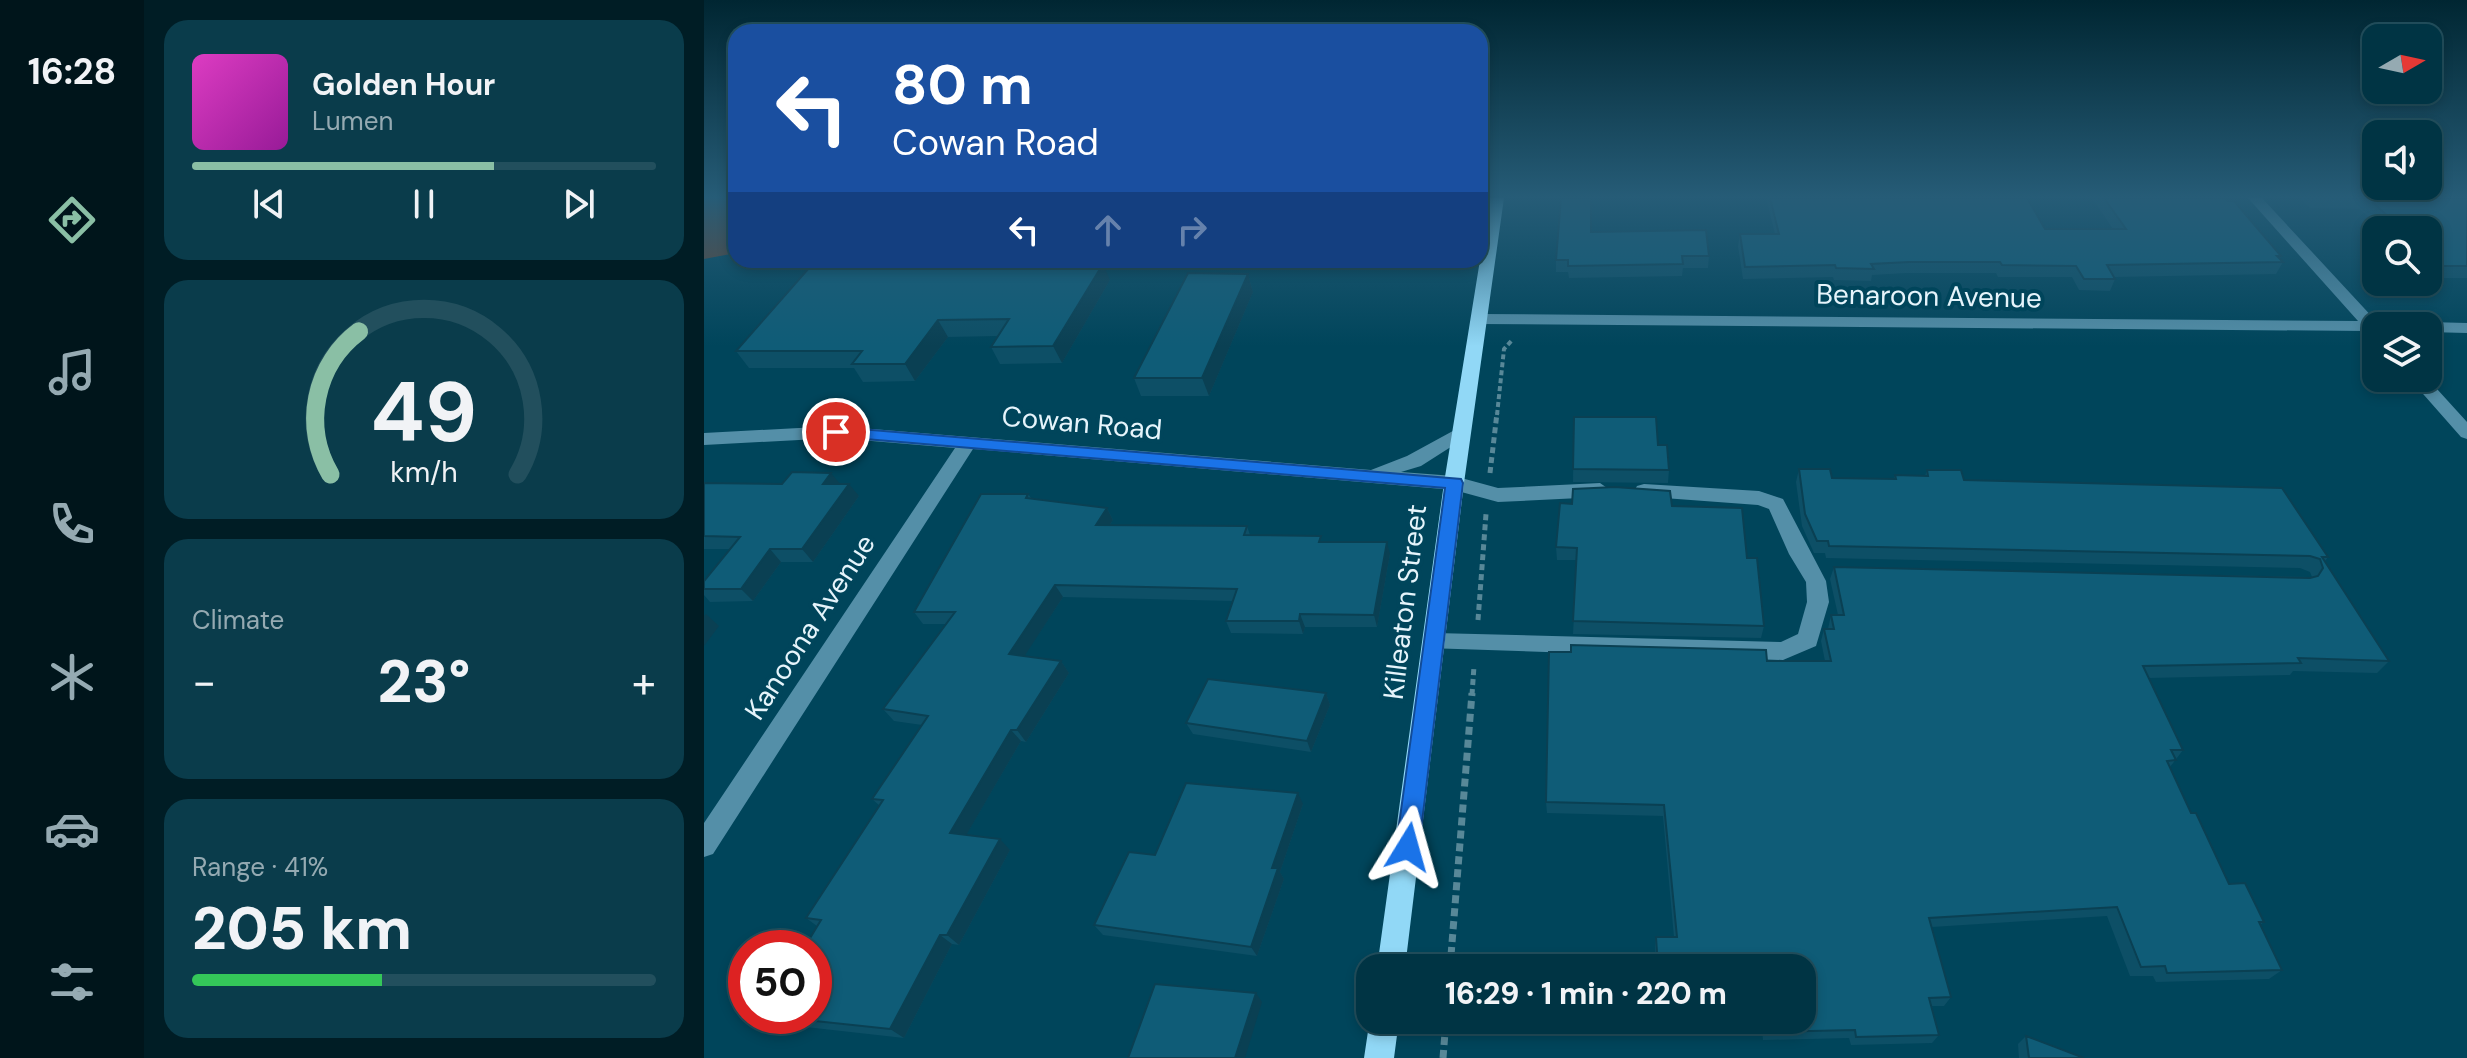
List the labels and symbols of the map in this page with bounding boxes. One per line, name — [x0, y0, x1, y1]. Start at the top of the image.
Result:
north arrow — [2362, 24, 2442, 104]
street label: Benaroon Avenue — [1816, 276, 2042, 316]
pin — [802, 398, 870, 466]
street label: Cowan Road — [1000, 398, 1164, 448]
street label: Killeaton Street — [1375, 502, 1435, 702]
street label: Kanoona Avenue — [736, 527, 884, 727]
position arrow — [1366, 805, 1450, 889]
speed limit sign: 50 — [728, 930, 832, 1034]

